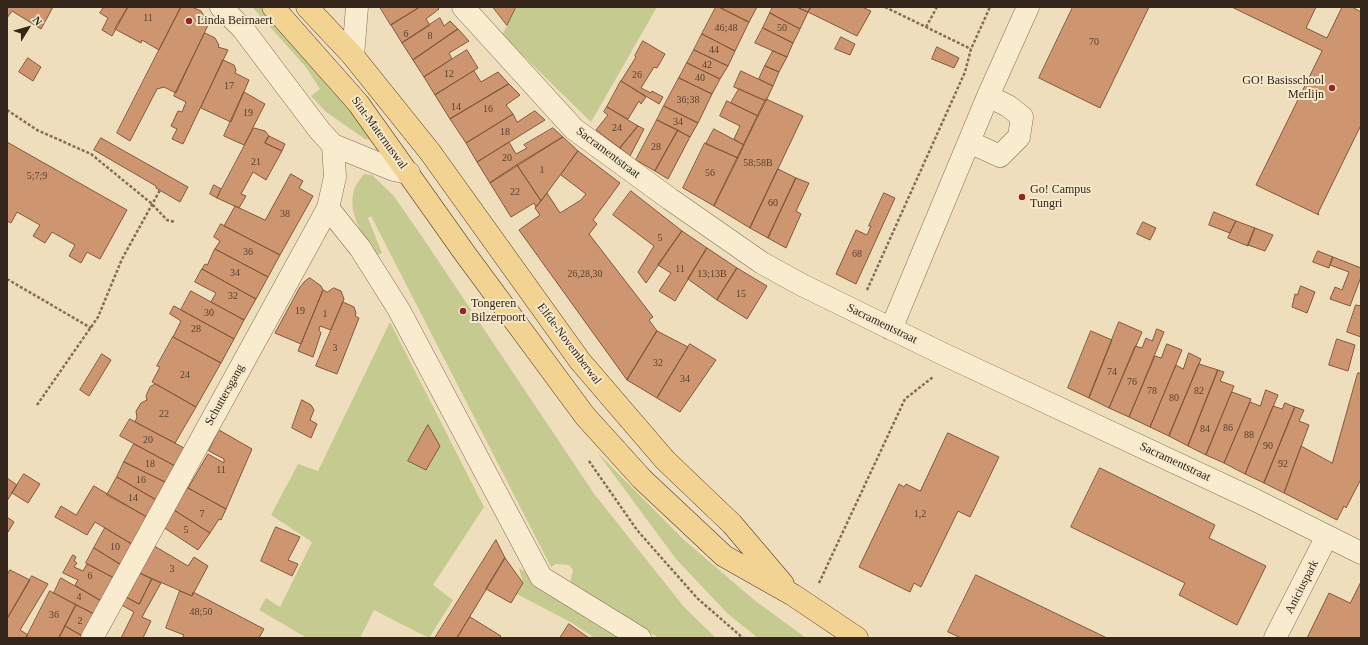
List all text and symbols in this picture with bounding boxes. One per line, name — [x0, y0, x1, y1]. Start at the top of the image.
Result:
north arrow — [8, 8, 48, 48]
house number: 11 — [143, 12, 153, 24]
text: N — [30, 14, 45, 28]
place label: Linda Beirnaert — [197, 14, 273, 28]
marker: Linda Beirnaert — [184, 16, 194, 26]
house number: 46;48 — [715, 22, 737, 34]
house number: 50 — [777, 22, 787, 34]
house number: 6 — [404, 28, 408, 40]
house number: 8 — [428, 30, 432, 42]
house number: 70 — [1089, 36, 1099, 48]
house number: 44 — [709, 44, 719, 56]
house number: 42 — [702, 59, 712, 71]
house number: 12 — [444, 68, 454, 80]
house number: 26 — [632, 69, 642, 81]
house number: 40 — [695, 72, 705, 84]
place label: GO! Basisschool Merlijn — [1242, 74, 1324, 102]
house number: 17 — [224, 80, 234, 92]
marker: GO! Basisschool Merlijn — [1327, 83, 1337, 93]
street label: Sint-Maternuswal — [348, 94, 410, 172]
house number: 36;38 — [677, 94, 699, 106]
house number: 14 — [451, 101, 461, 113]
house number: 16 — [483, 103, 493, 115]
house number: 19 — [243, 107, 253, 119]
house number: 34 — [673, 116, 683, 128]
house number: 24 — [612, 122, 622, 134]
street label: Sacramentstraat — [573, 124, 643, 182]
house number: 18 — [500, 126, 510, 138]
house number: 28 — [651, 141, 661, 153]
house number: 20 — [502, 152, 512, 164]
house number: 21 — [251, 156, 261, 168]
house number: 58;58B — [743, 157, 773, 169]
house number: 1 — [540, 164, 544, 176]
house number: 56 — [705, 167, 715, 179]
house number: 5;7;9 — [27, 170, 47, 182]
place label: Go! Campus Tungri — [1030, 183, 1091, 211]
house number: 22 — [510, 186, 520, 198]
marker: Go! Campus Tungri — [1017, 192, 1027, 202]
house number: 60 — [768, 197, 778, 209]
house number: 38 — [280, 208, 290, 220]
house number: 5 — [658, 232, 662, 244]
house number: 36 — [243, 246, 253, 258]
house number: 68 — [852, 248, 862, 260]
house number: 11 — [675, 263, 685, 275]
house number: 34 — [230, 267, 240, 279]
house number: 26,28,30 — [568, 268, 602, 280]
house number: 13;13B — [697, 268, 727, 280]
house number: 15 — [736, 288, 746, 300]
house number: 32 — [228, 290, 238, 302]
place label: Tongeren Bilzerpoort — [471, 297, 526, 325]
street label: Elfde-Novemberwal — [534, 301, 604, 387]
street label: Sacramentstraat — [844, 301, 920, 347]
house number: 19 — [295, 305, 305, 317]
marker: Tongeren Bilzerpoort — [458, 306, 468, 316]
house number: 30 — [204, 307, 214, 319]
house number: 1 — [322, 308, 328, 320]
house number: 28 — [191, 323, 201, 335]
house number: 3 — [332, 342, 338, 354]
house number: 32 — [653, 357, 663, 369]
street label: Schuttersgang — [202, 362, 248, 428]
house number: 74 — [1107, 366, 1117, 378]
house number: 24 — [180, 369, 190, 381]
house number: 34 — [680, 373, 690, 385]
house number: 76 — [1127, 376, 1137, 388]
house number: 78 — [1147, 385, 1157, 397]
house number: 82 — [1194, 385, 1204, 397]
house number: 80 — [1169, 392, 1179, 404]
house number: 22 — [159, 408, 169, 420]
house number: 86 — [1223, 422, 1233, 434]
house number: 84 — [1200, 423, 1210, 435]
house number: 88 — [1244, 429, 1254, 441]
house number: 20 — [143, 434, 153, 446]
street label: Sacramentstraat — [1137, 439, 1213, 485]
house number: 90 — [1263, 440, 1273, 452]
house number: 18 — [145, 458, 155, 470]
house number: 92 — [1278, 458, 1288, 470]
house number: 11 — [216, 464, 226, 476]
house number: 16 — [136, 474, 146, 486]
house number: 14 — [128, 492, 138, 504]
house number: 7 — [200, 508, 204, 520]
house number: 1,2 — [914, 508, 926, 520]
house number: 5 — [184, 524, 188, 536]
house number: 10 — [110, 541, 120, 553]
street label: Aniciuspark — [1282, 558, 1322, 616]
house number: 3 — [170, 563, 174, 575]
house number: 6 — [88, 570, 92, 582]
house number: 4 — [76, 591, 82, 603]
house number: 48;50 — [190, 606, 212, 618]
house number: 36 — [49, 609, 59, 621]
house number: 2 — [78, 615, 82, 627]

